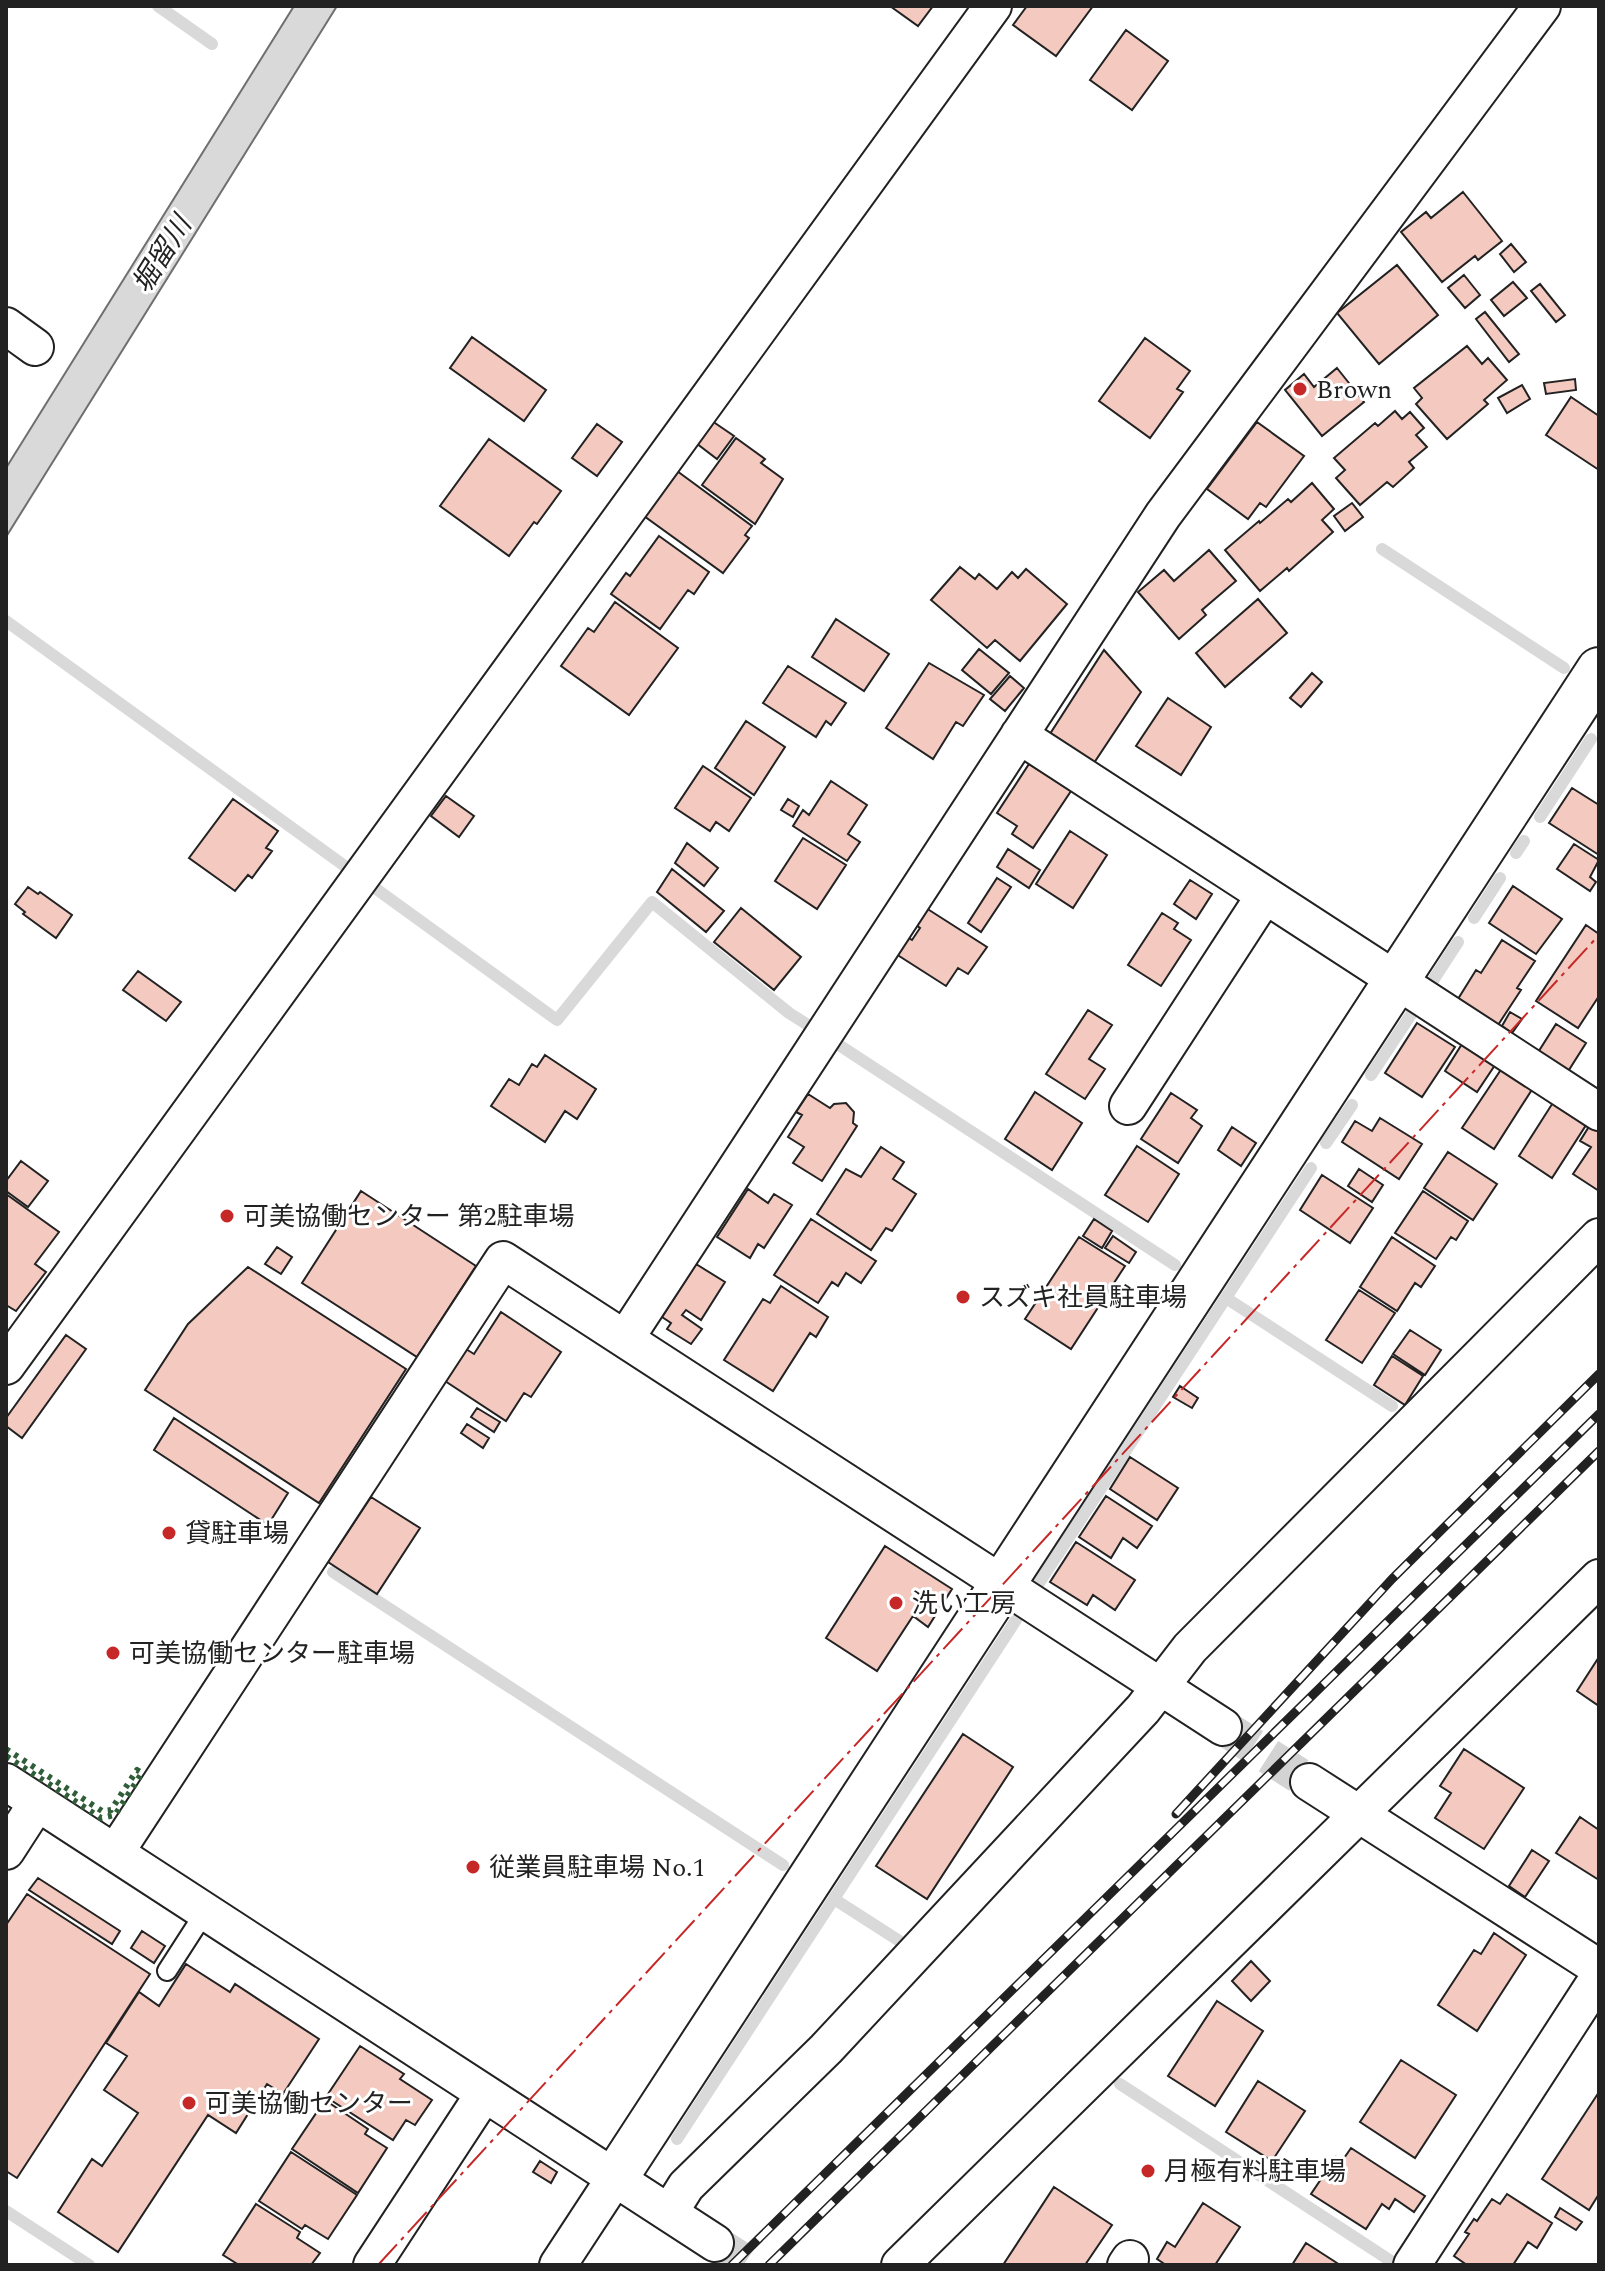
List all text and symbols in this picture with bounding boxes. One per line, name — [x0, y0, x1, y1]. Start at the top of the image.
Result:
water label: 堀留川 — [122, 205, 204, 302]
place label: Brown — [1316, 370, 1392, 410]
marker: Brown — [1291, 380, 1309, 398]
place label: 可美協働センター 第2駐車場 — [243, 1197, 575, 1237]
marker: 可美協働センター 第2駐車場 — [218, 1207, 236, 1225]
place label: スズキ社員駐車場 — [979, 1278, 1187, 1318]
marker: スズキ社員駐車場 — [954, 1288, 972, 1306]
place label: 貸駐車場 — [185, 1514, 289, 1554]
marker: 貸駐車場 — [160, 1524, 178, 1542]
place label: 洗い工房 — [912, 1584, 1016, 1624]
marker: 洗い工房 — [887, 1594, 905, 1612]
place label: 可美協働センター駐車場 — [129, 1634, 415, 1674]
marker: 可美協働センター駐車場 — [104, 1644, 122, 1662]
place label: 従業員駐車場 No.1 — [489, 1848, 706, 1888]
marker: 従業員駐車場 No.1 — [464, 1858, 482, 1876]
place label: 可美協働センター — [205, 2084, 413, 2124]
marker: 可美協働センター — [180, 2094, 198, 2112]
place label: 月極有料駐車場 — [1164, 2152, 1346, 2192]
marker: 月極有料駐車場 — [1139, 2162, 1157, 2180]

